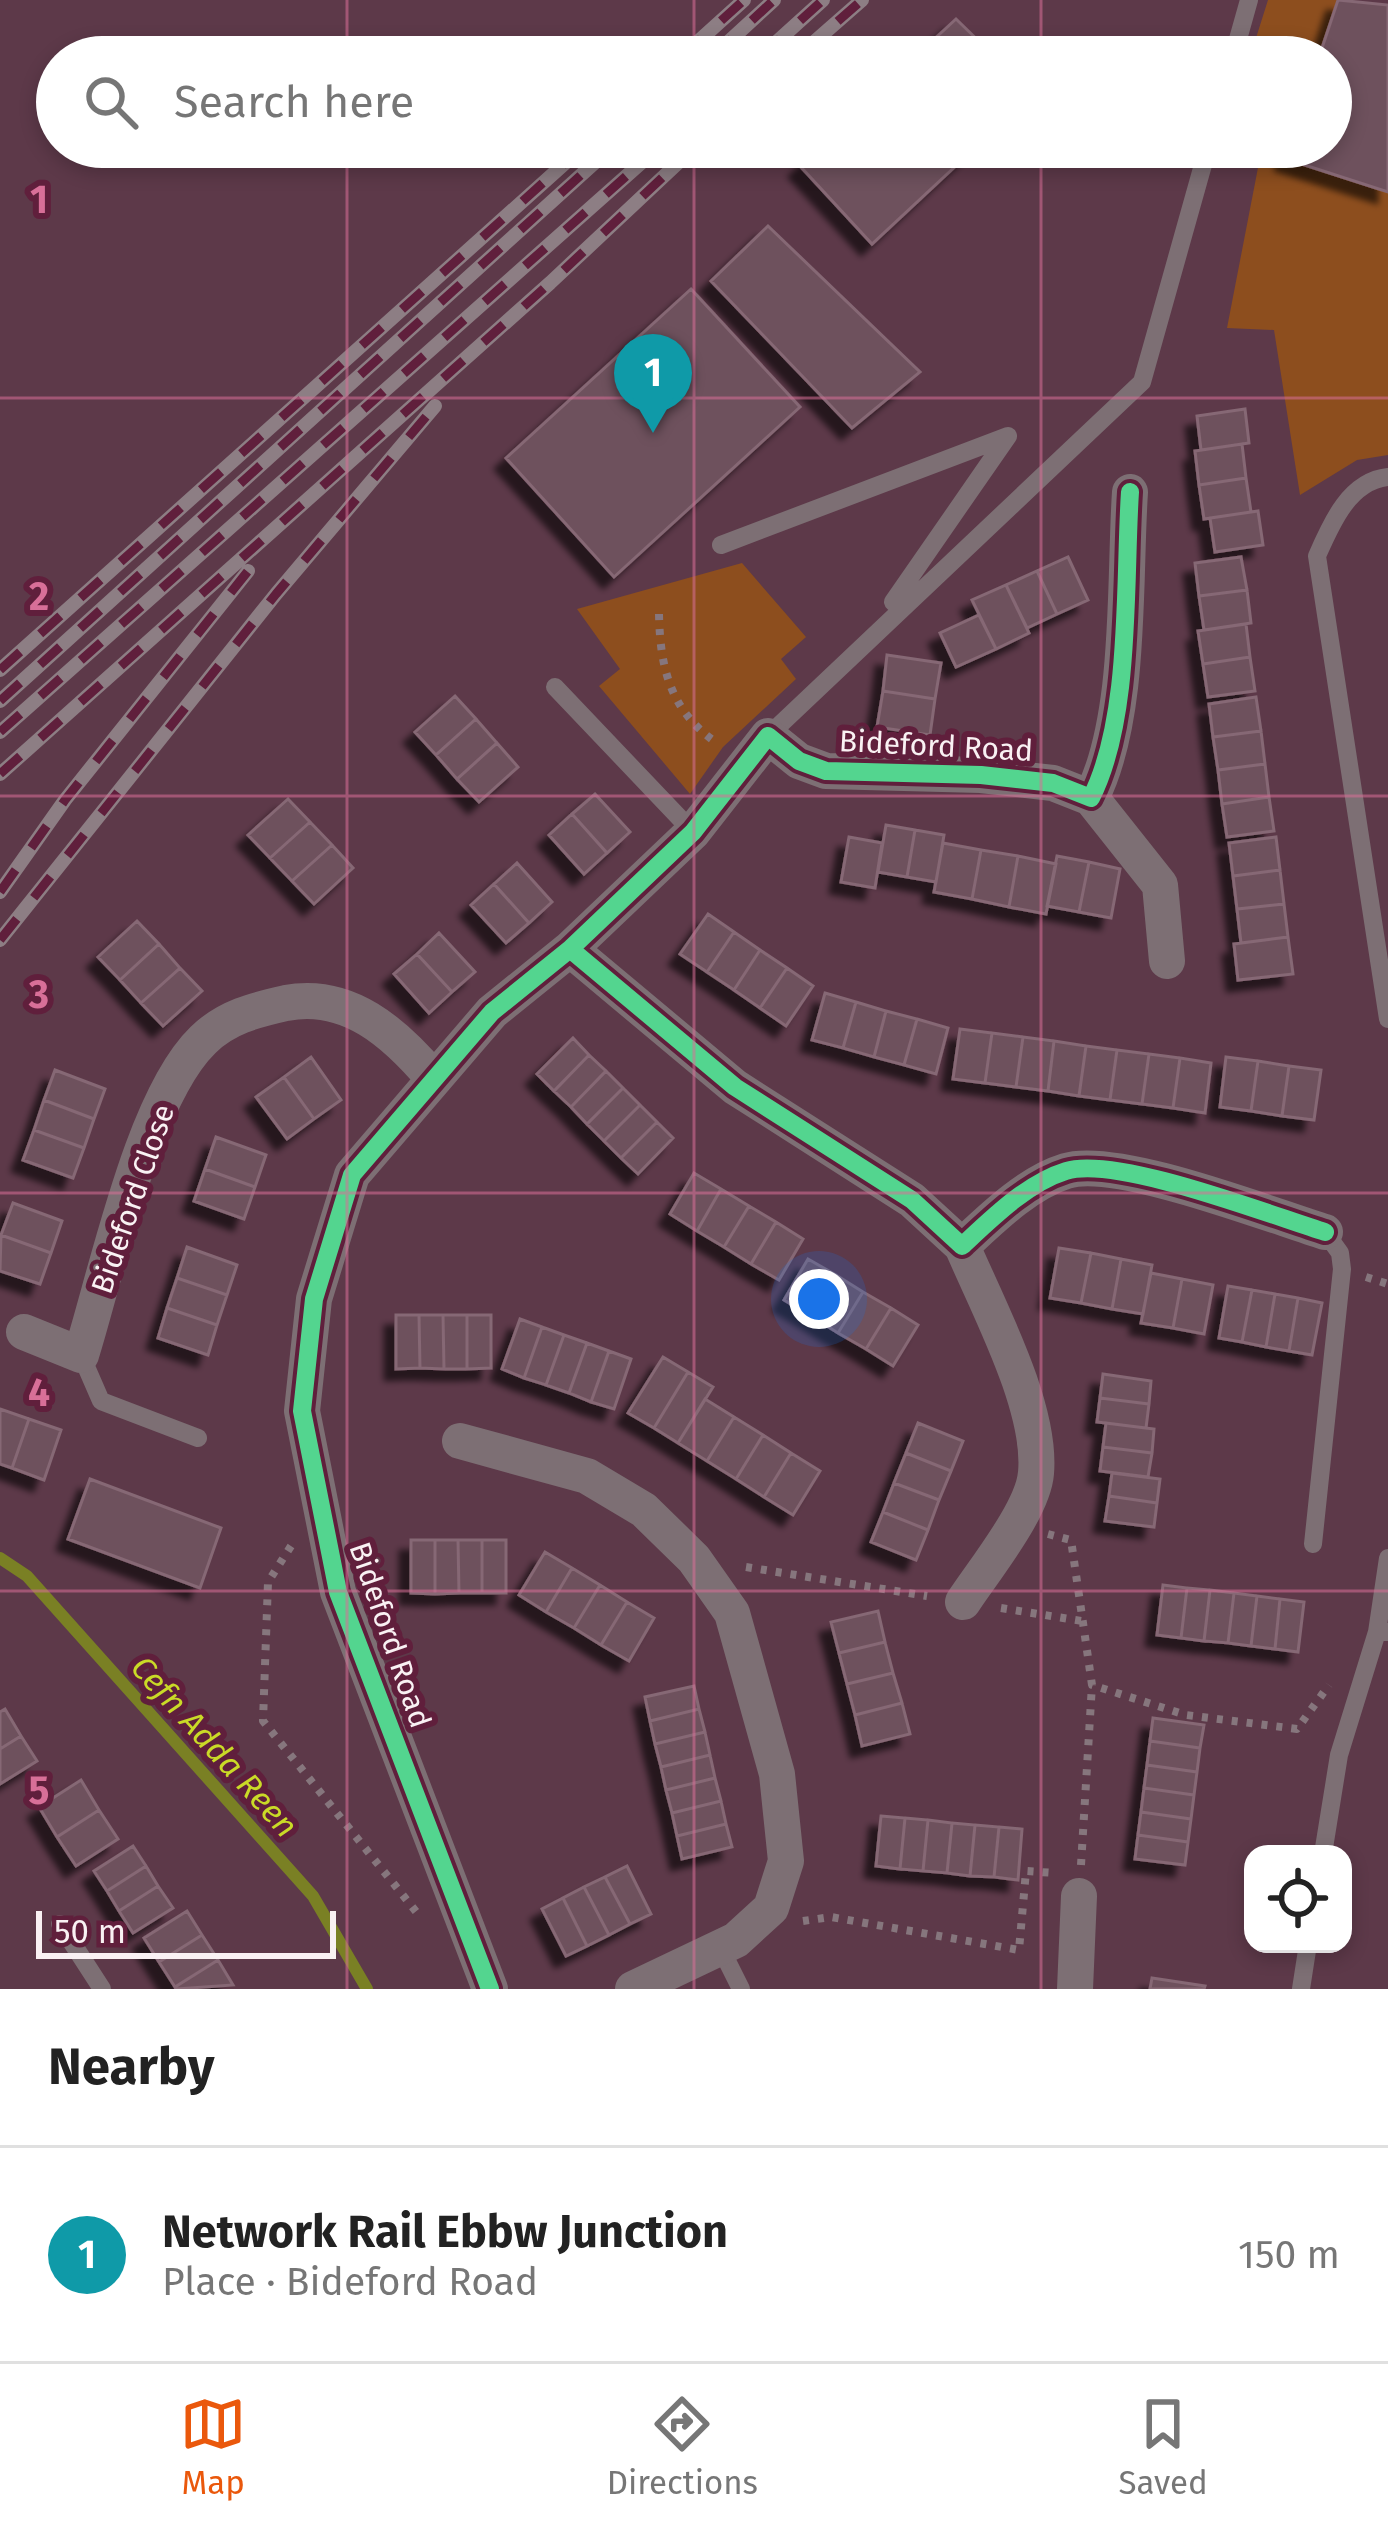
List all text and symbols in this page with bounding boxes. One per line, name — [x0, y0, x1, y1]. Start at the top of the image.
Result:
search box — [36, 36, 1352, 168]
icon: search — [78, 69, 144, 135]
text: Search here — [174, 75, 414, 129]
text: 1 — [30, 177, 48, 223]
pin: 1 — [614, 334, 692, 433]
text: 2 — [29, 574, 49, 620]
street label: Bideford Road — [838, 723, 1034, 769]
text: 3 — [28, 972, 49, 1018]
street label: Bideford Close — [84, 1100, 182, 1298]
your location — [789, 1269, 849, 1329]
text: 4 — [28, 1370, 50, 1416]
street label: Bideford Road — [341, 1537, 439, 1733]
water label: Cefn Adda Reen — [122, 1648, 306, 1846]
text: 5 — [29, 1768, 49, 1814]
map controls — [1244, 1845, 1352, 1953]
button: locate — [1244, 1845, 1352, 1953]
scale bar — [36, 1905, 336, 1958]
text: 50 m — [54, 1912, 126, 1952]
text: Nearby — [48, 2036, 214, 2098]
text: Network Rail Ebbw Junction — [162, 2205, 728, 2259]
text: 1 — [78, 2232, 96, 2278]
text: 150 m — [1238, 2232, 1340, 2278]
text: Place · Bideford Road — [162, 2259, 538, 2305]
tab: Map — [180, 2391, 246, 2503]
tab: Directions — [607, 2391, 758, 2503]
tab: Saved — [1118, 2391, 1208, 2503]

